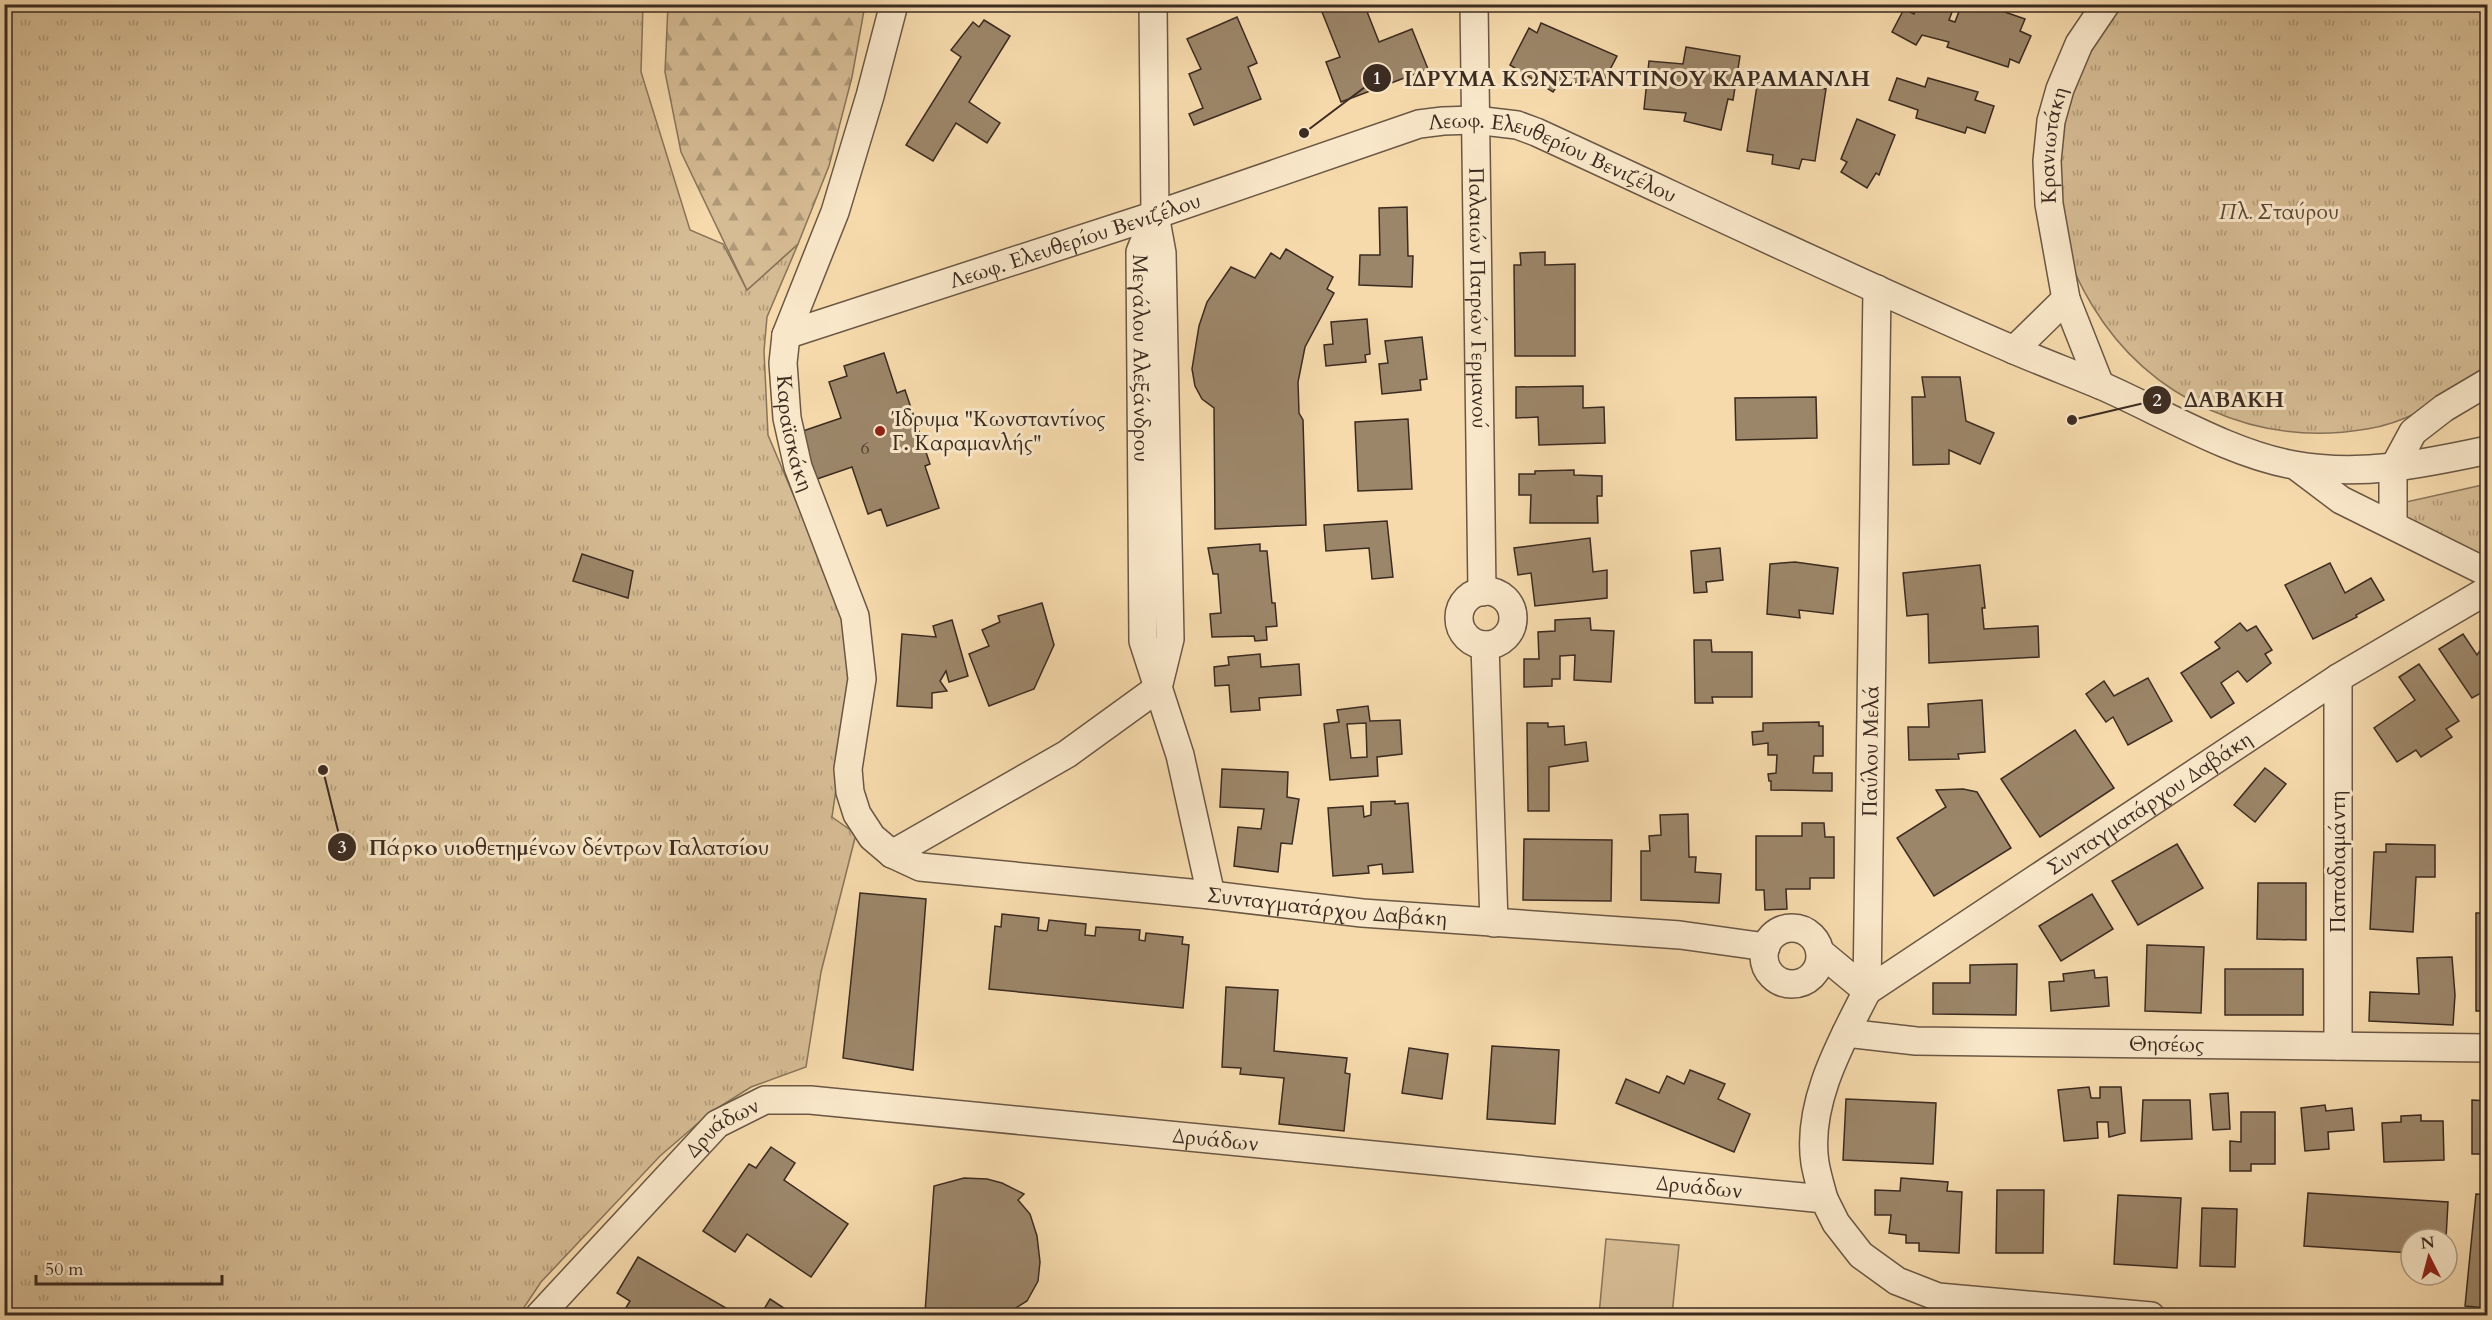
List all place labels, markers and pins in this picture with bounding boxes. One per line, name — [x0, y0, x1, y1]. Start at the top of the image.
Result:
callout: ΙΔΡΥΜΑ ΚΩΝΣΤΑΝΤΙΝΟΥ ΚΑΡΑΜΑΝΛΗ — [1362, 58, 1882, 98]
callout: ΔΑΒΑΚΗ — [2142, 380, 2296, 420]
place label: Ίδρυμα "Κωνσταντίνος Γ. Καραμανλής" — [891, 405, 1106, 458]
marker: Ίδρυμα "Κωνσταντίνος Γ. Καραμανλής" — [873, 424, 887, 438]
callout: Πάρκο υιοθετημένων δέντρων Γαλατσίου — [327, 827, 781, 867]

